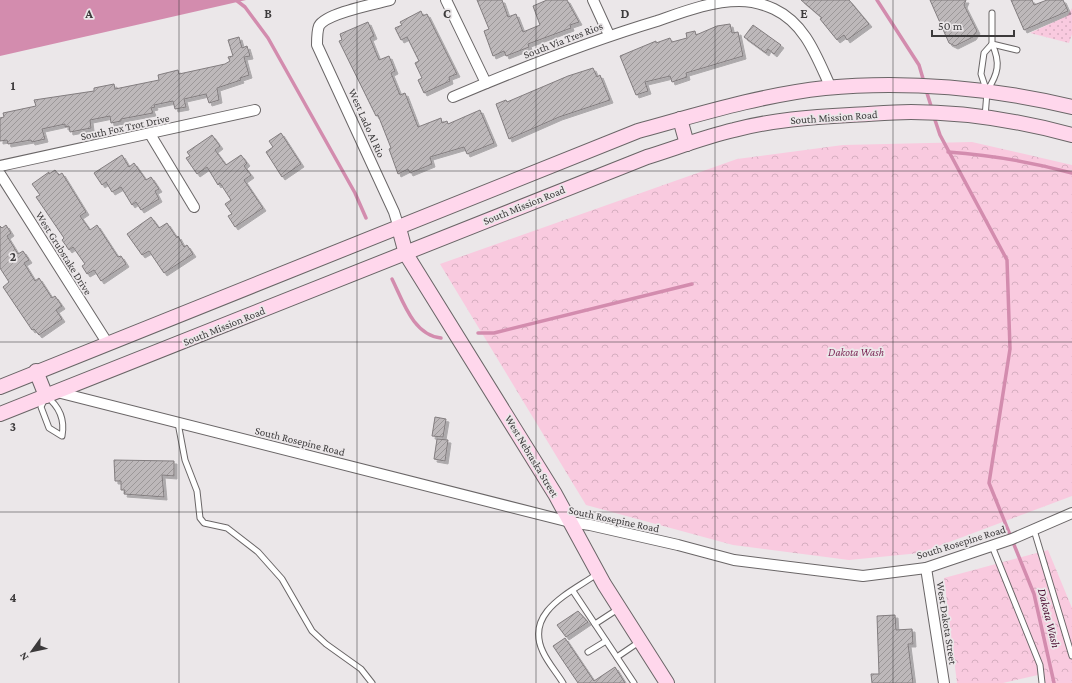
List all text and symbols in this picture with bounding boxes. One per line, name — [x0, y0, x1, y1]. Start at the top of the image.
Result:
text: A — [84, 6, 93, 21]
text: B — [264, 6, 272, 21]
text: C — [443, 6, 451, 21]
text: D — [621, 6, 630, 21]
text: E — [800, 6, 808, 21]
scale bar — [932, 12, 1014, 38]
street label: South Via Tres Rios — [522, 19, 604, 61]
text: 50 m — [938, 19, 963, 33]
text: 1 — [11, 78, 16, 93]
street label: West Lado Al Rio — [346, 87, 388, 160]
street label: South Mission Road — [790, 108, 878, 126]
street label: South Fox Trot Drive — [79, 112, 171, 142]
street label: South Mission Road — [481, 183, 567, 227]
street label: West Grubstake Drive — [34, 209, 95, 297]
text: 2 — [10, 249, 17, 264]
street label: South Mission Road — [181, 304, 267, 348]
park label: Dakota Wash — [828, 346, 884, 358]
street label: West Nebraska Street — [503, 413, 561, 499]
text: 3 — [10, 419, 16, 434]
street label: South Rosepine Road — [253, 424, 346, 459]
street label: South Rosepine Road — [567, 504, 661, 535]
street label: South Rosepine Road — [915, 523, 1007, 562]
street label: West Dakota Street — [934, 581, 960, 666]
water label: Dakota Wash — [1035, 587, 1063, 649]
text: 4 — [9, 590, 17, 605]
north arrow — [12, 631, 52, 671]
text: N — [16, 650, 31, 663]

